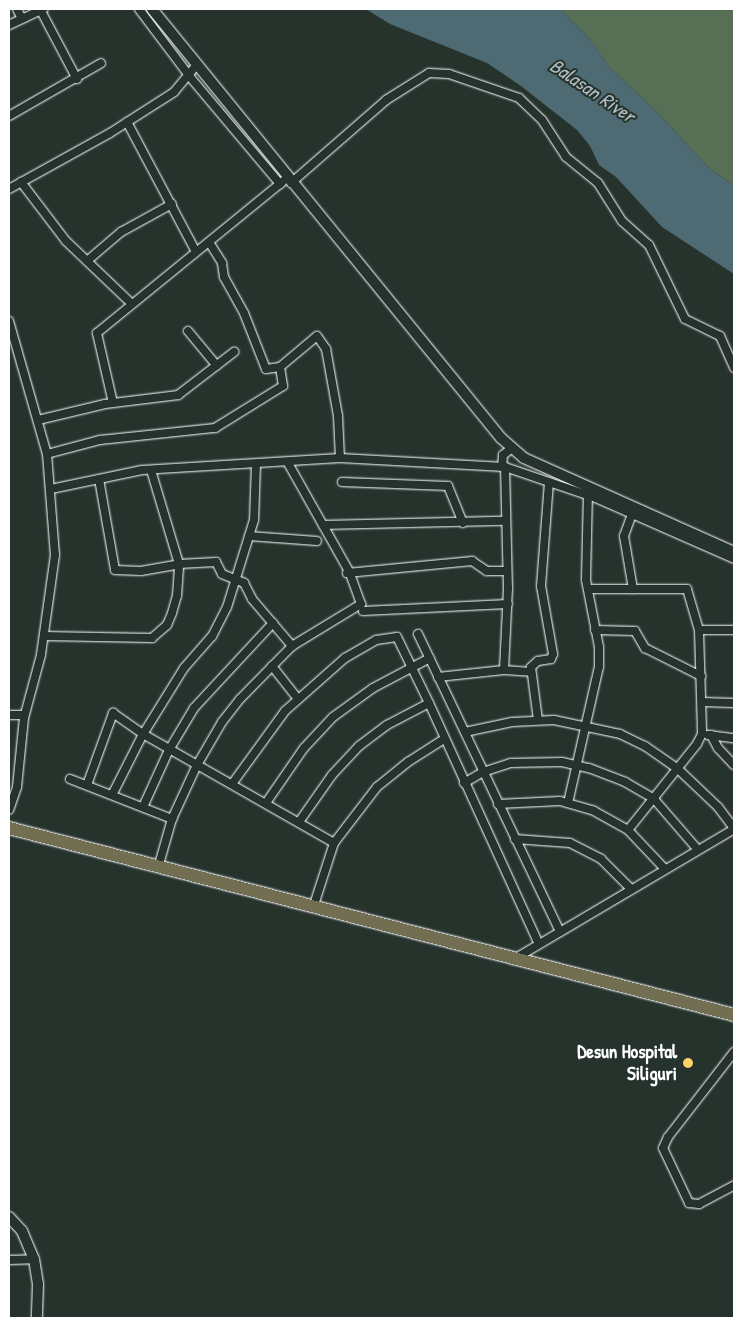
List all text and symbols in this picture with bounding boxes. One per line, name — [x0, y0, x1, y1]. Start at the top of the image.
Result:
water label: Balasan River — [546, 53, 640, 127]
place label: Desun Hospital Siliguri — [577, 1041, 677, 1085]
marker: Desun Hospital Siliguri — [681, 1056, 695, 1070]

